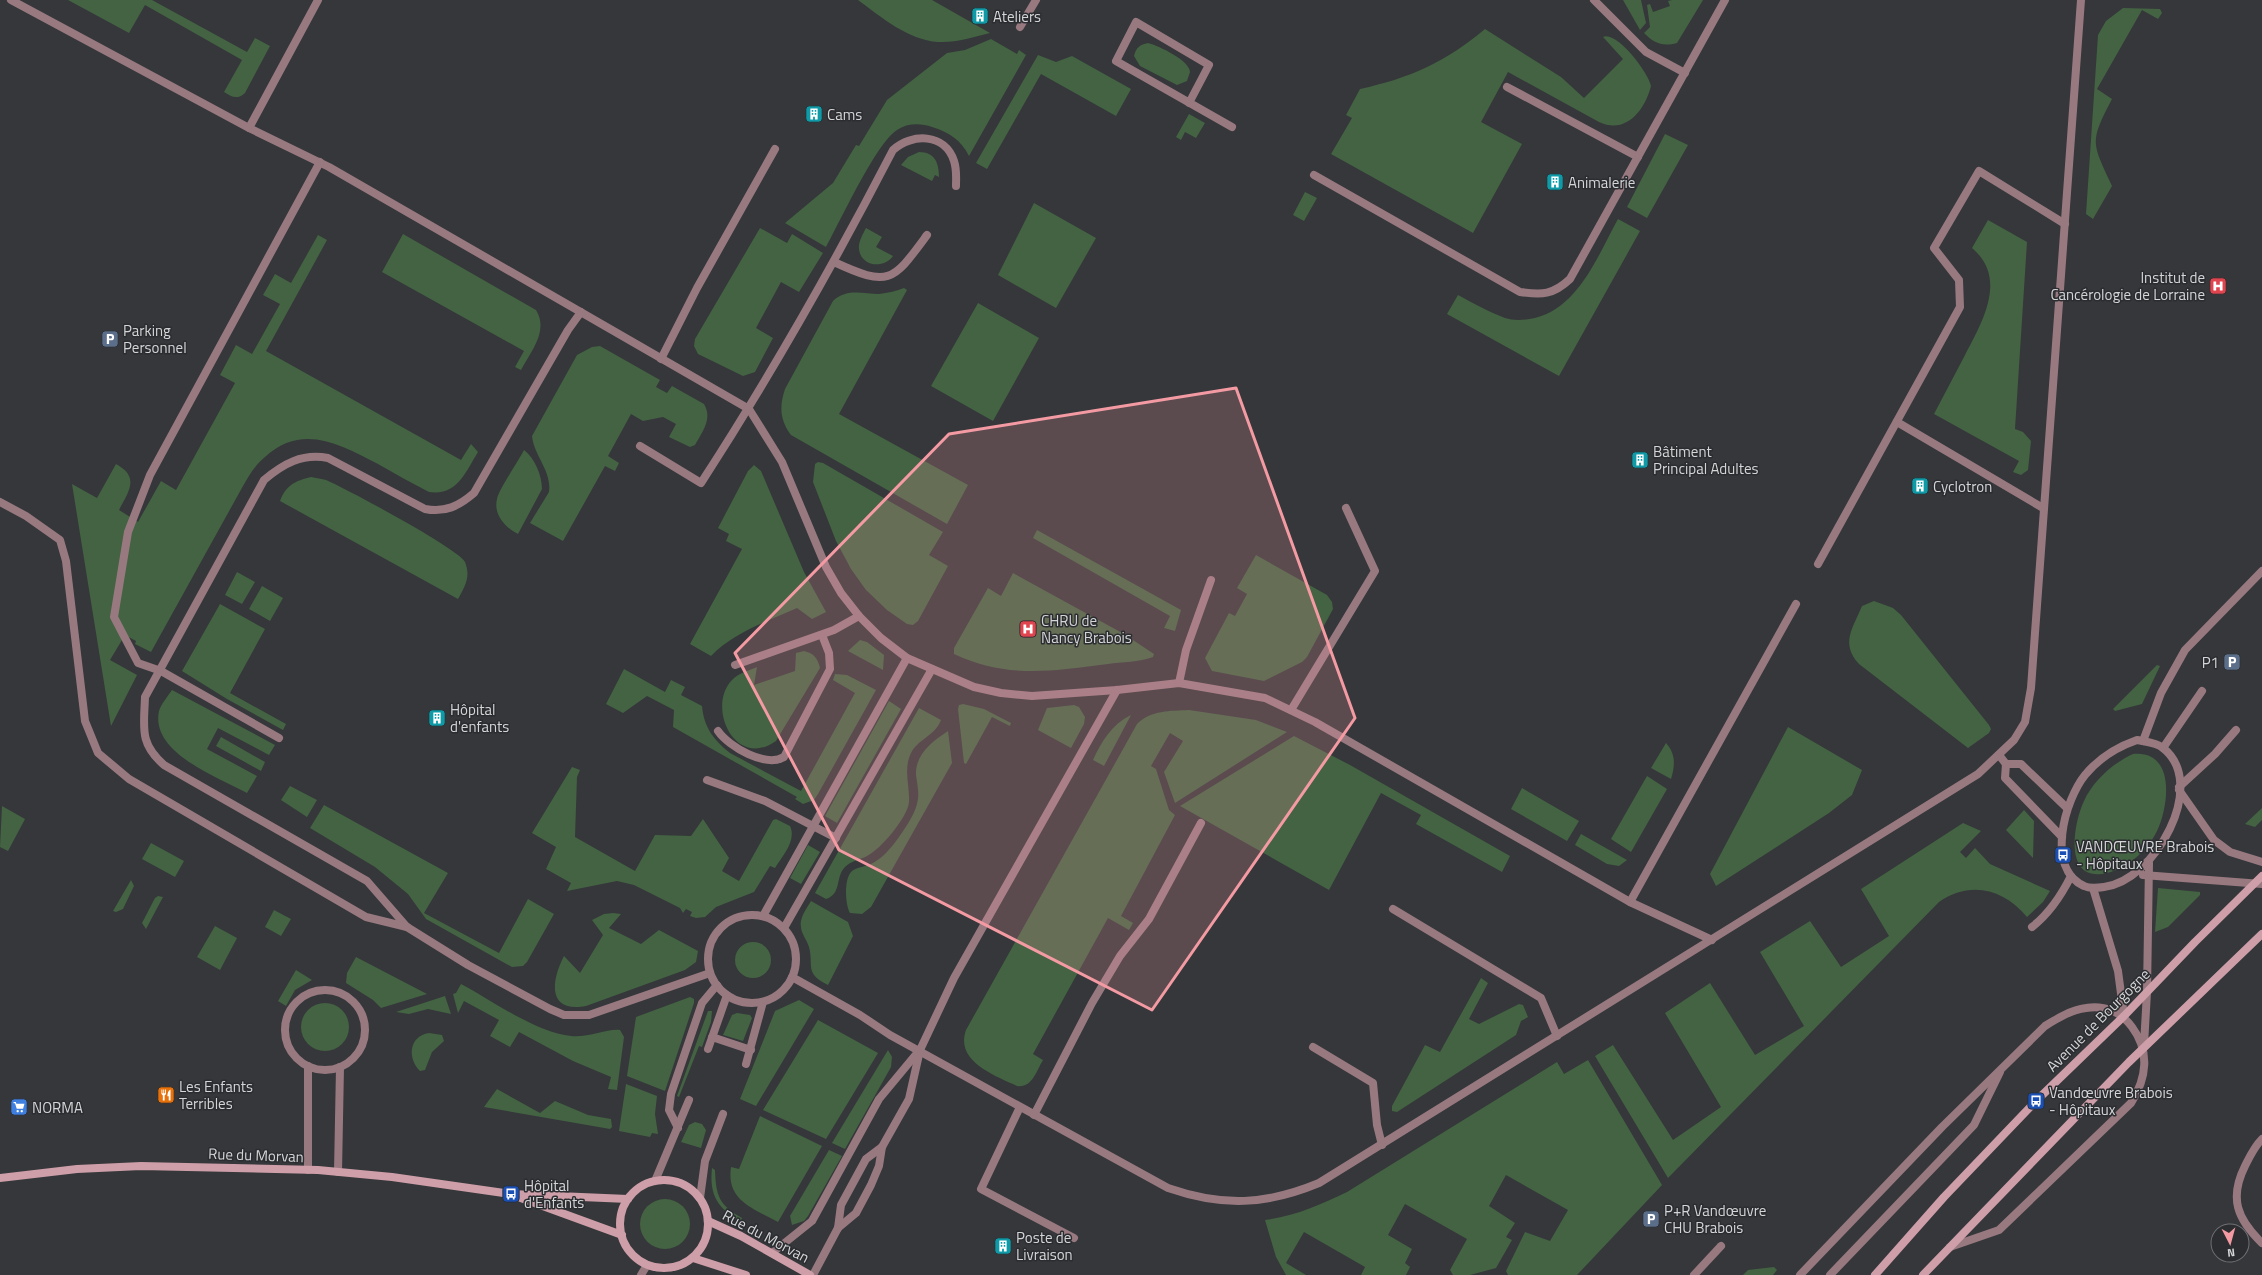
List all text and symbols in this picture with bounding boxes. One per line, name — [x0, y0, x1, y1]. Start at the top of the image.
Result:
place label: Ateliers — [993, 5, 1041, 28]
building icon: Ateliers — [970, 6, 990, 26]
place label: Cams — [827, 103, 862, 126]
building icon: Cams — [804, 104, 824, 124]
place label: Animalerie — [1568, 171, 1635, 194]
building icon: Animalerie — [1545, 172, 1565, 192]
place label: Institut de Cancérologie de Lorraine — [2050, 266, 2205, 306]
hospital icon: Institut de Cancérologie de Lorraine — [2208, 276, 2228, 296]
place label: Parking Personnel — [123, 319, 187, 359]
parking icon: Parking Personnel — [100, 329, 120, 349]
place label: Bâtiment Principal Adultes — [1653, 440, 1758, 480]
building icon: Bâtiment Principal Adultes — [1630, 450, 1650, 470]
place label: Cyclotron — [1933, 475, 1992, 498]
building icon: Cyclotron — [1910, 476, 1930, 496]
place label: CHRU de Nancy Brabois — [1041, 609, 1132, 649]
hospital icon: CHRU de Nancy Brabois — [1018, 619, 1038, 639]
place label: P1 — [2202, 651, 2219, 674]
parking icon: P1 — [2222, 652, 2242, 672]
place label: Hôpital d'enfants — [450, 698, 509, 738]
building icon: Hôpital d'enfants — [427, 708, 447, 728]
place label: VANDŒUVRE Brabois - Hôpitaux — [2076, 835, 2214, 875]
bus stop icon: VANDŒUVRE Brabois - Hôpitaux — [2053, 845, 2073, 865]
street label: Avenue de Bourgogne — [2041, 963, 2155, 1077]
place label: Les Enfants Terribles — [179, 1075, 253, 1115]
place label: Vandœuvre Brabois - Hôpitaux — [2049, 1081, 2173, 1121]
restaurant icon: Les Enfants Terribles — [156, 1085, 176, 1105]
bus stop icon: Vandœuvre Brabois - Hôpitaux — [2026, 1091, 2046, 1111]
place label: NORMA — [32, 1096, 83, 1119]
supermarket icon: NORMA — [9, 1097, 29, 1117]
street label: Rue du Morvan — [208, 1142, 304, 1168]
place label: Hôpital d'Enfants — [524, 1174, 584, 1214]
bus stop icon: Hôpital d'Enfants — [501, 1184, 521, 1204]
place label: P+R Vandœuvre CHU Brabois — [1664, 1199, 1766, 1239]
street label: Rue du Morvan — [718, 1203, 814, 1269]
parking icon: P+R Vandœuvre CHU Brabois — [1641, 1209, 1661, 1229]
north arrow — [2210, 1223, 2250, 1263]
place label: Poste de Livraison — [1016, 1226, 1073, 1266]
building icon: Poste de Livraison — [993, 1236, 1013, 1256]
text: N — [2226, 1245, 2236, 1261]

